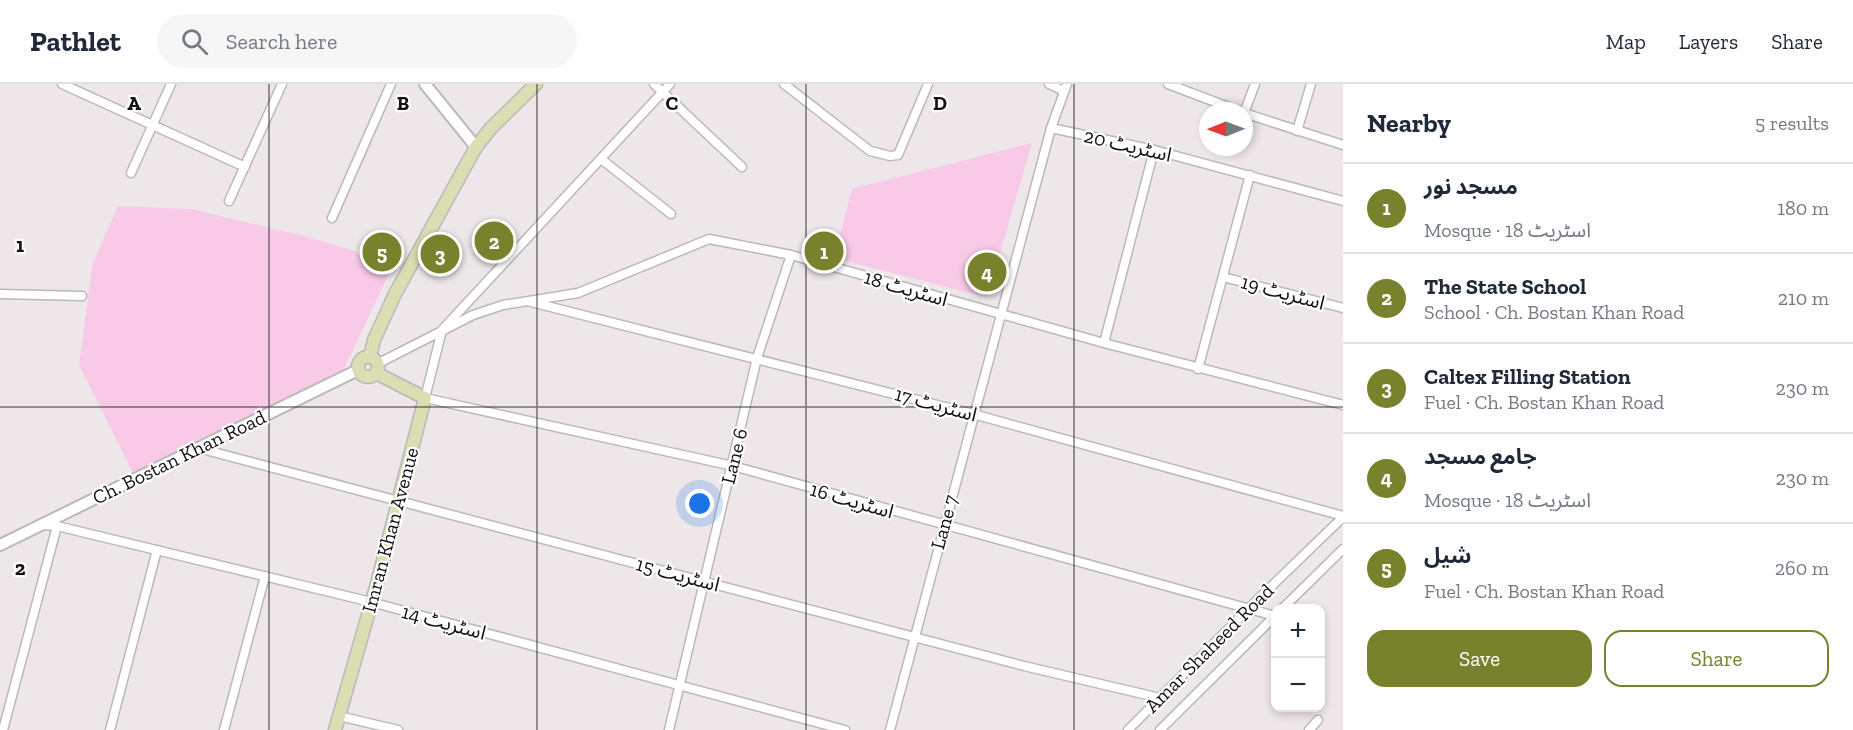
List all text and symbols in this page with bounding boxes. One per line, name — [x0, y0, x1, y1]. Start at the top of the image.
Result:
search box — [157, 14, 577, 68]
text: Pathlet — [30, 25, 121, 58]
icon: search — [178, 25, 211, 58]
text: Search here — [226, 28, 337, 55]
text: Map — [1606, 29, 1646, 54]
text: Layers — [1679, 29, 1738, 54]
text: Share — [1771, 29, 1823, 54]
text: A — [127, 91, 141, 115]
text: B — [397, 91, 409, 115]
text: C — [666, 91, 679, 115]
text: D — [933, 91, 947, 115]
north arrow — [1199, 102, 1253, 156]
text: Nearby — [1367, 107, 1451, 139]
text: 5 results — [1755, 111, 1829, 135]
street label: اسٹریٹ 20 — [1082, 123, 1174, 167]
text: مسجد نور — [1424, 173, 1518, 200]
text: 1 — [1382, 196, 1391, 220]
text: 180 m — [1777, 196, 1829, 220]
pin: 2 — [474, 218, 514, 264]
text: Mosque · اسٹریٹ 18 — [1424, 218, 1591, 242]
pin: 1 — [804, 228, 844, 274]
pin: 5 — [362, 230, 401, 274]
pin: 3 — [420, 232, 460, 276]
text: 1 — [16, 233, 24, 257]
pin: 4 — [968, 250, 1006, 294]
street label: اسٹریٹ 18 — [861, 265, 951, 311]
street label: اسٹریٹ 19 — [1238, 269, 1328, 315]
text: The State School — [1424, 273, 1586, 300]
text: 2 — [1381, 286, 1392, 310]
text: 210 m — [1778, 286, 1829, 310]
text: School · Ch. Bostan Khan Road — [1424, 300, 1684, 324]
text: Caltex Filling Station — [1424, 363, 1631, 390]
text: 3 — [1381, 376, 1392, 400]
text: 230 m — [1776, 376, 1829, 400]
street label: اسٹریٹ 17 — [892, 381, 980, 427]
text: Fuel · Ch. Bostan Khan Road — [1424, 390, 1664, 414]
street label: Ch. Bostan Khan Road — [88, 405, 270, 509]
street label: Lane 6 — [716, 426, 752, 486]
text: جامع مسجد — [1424, 443, 1536, 470]
street label: Imran Khan Avenue — [356, 445, 424, 615]
text: 4 — [1381, 466, 1392, 490]
text: 230 m — [1776, 466, 1829, 490]
street label: اسٹریٹ 16 — [807, 477, 897, 523]
text: Mosque · اسٹریٹ 18 — [1424, 488, 1591, 512]
your location — [685, 489, 714, 518]
street label: Lane 7 — [925, 492, 963, 552]
text: شیل — [1424, 542, 1471, 569]
street label: اسٹریٹ 15 — [634, 551, 722, 597]
text: 2 — [15, 556, 26, 580]
text: 5 — [1381, 556, 1392, 580]
text: 260 m — [1775, 556, 1829, 580]
street label: Amar Shaheed Road — [1140, 579, 1278, 717]
text: Fuel · Ch. Bostan Khan Road — [1424, 579, 1664, 603]
street label: اسٹریٹ 14 — [399, 599, 489, 645]
map controls — [1271, 604, 1325, 712]
button: + — [1271, 604, 1325, 658]
button: Save — [1367, 630, 1592, 687]
button: Share — [1604, 630, 1829, 687]
button: − — [1271, 658, 1325, 712]

